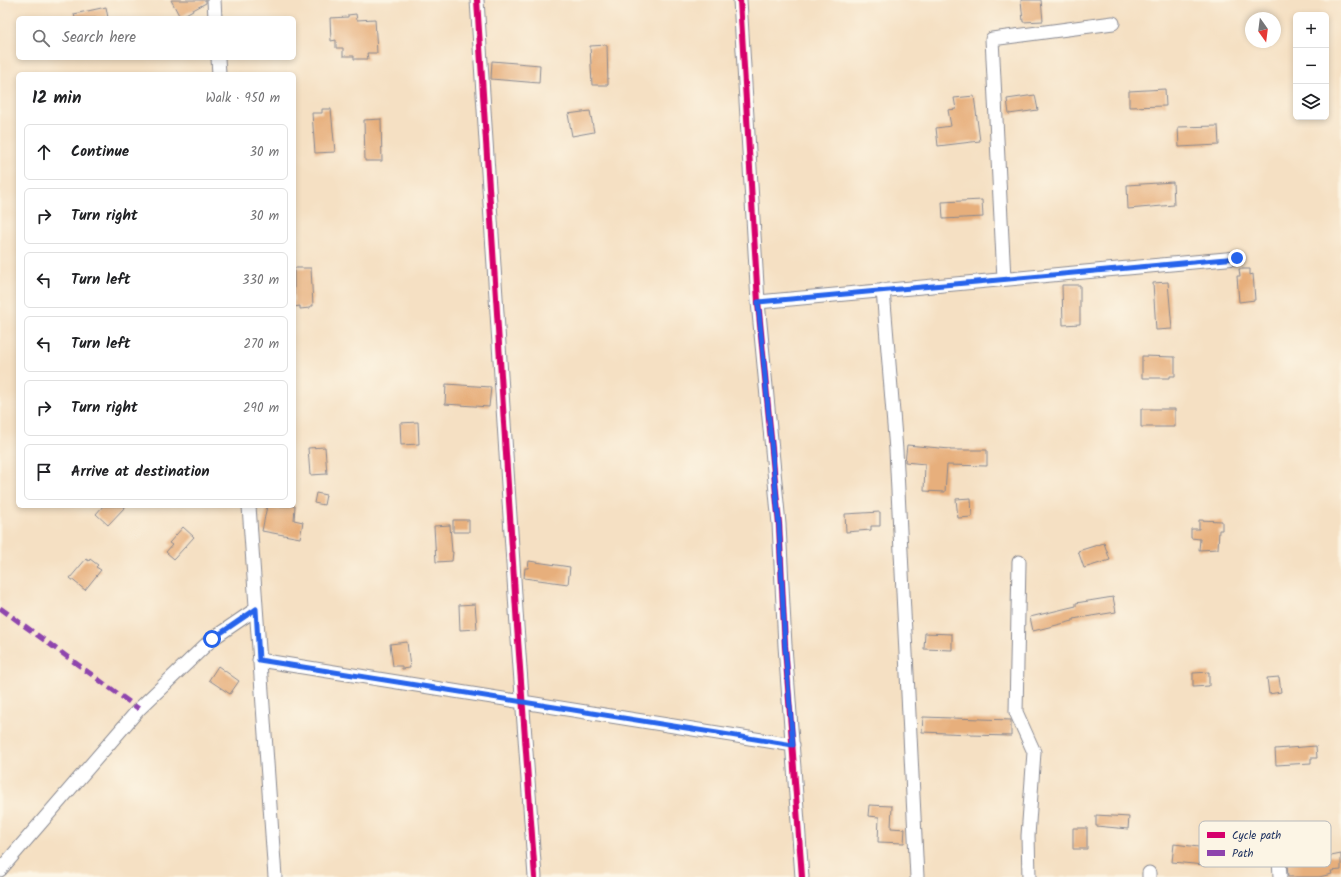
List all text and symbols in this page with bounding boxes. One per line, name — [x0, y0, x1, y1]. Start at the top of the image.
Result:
north arrow — [1245, 12, 1281, 48]
map controls — [1293, 12, 1329, 120]
button: + — [1293, 12, 1329, 48]
search box — [16, 16, 296, 60]
text: Search here — [62, 26, 136, 50]
icon: search — [30, 27, 52, 49]
button: − — [1293, 48, 1329, 84]
button: layers — [1293, 84, 1329, 120]
text: 12 min — [32, 85, 81, 112]
text: Walk · 950 m — [206, 88, 280, 109]
text: Continue — [71, 140, 129, 164]
icon: ahead — [33, 141, 55, 163]
text: 30 m — [250, 142, 279, 163]
text: Turn right — [71, 204, 138, 228]
icon: right — [33, 205, 55, 227]
text: 30 m — [250, 206, 279, 227]
route end — [1228, 249, 1246, 267]
text: Turn left — [71, 268, 131, 292]
icon: left — [33, 269, 55, 291]
text: 330 m — [242, 270, 279, 291]
text: Turn left — [71, 332, 131, 356]
icon: left — [33, 333, 55, 355]
text: 270 m — [243, 334, 279, 355]
text: Turn right — [71, 396, 138, 420]
icon: right — [33, 397, 55, 419]
text: 290 m — [243, 398, 279, 419]
text: Arrive at destination — [71, 460, 210, 484]
icon: arrive — [33, 461, 55, 483]
route start — [203, 630, 221, 648]
legend — [1199, 821, 1331, 867]
text: Cycle path — [1232, 827, 1281, 845]
text: Path — [1232, 845, 1253, 863]

